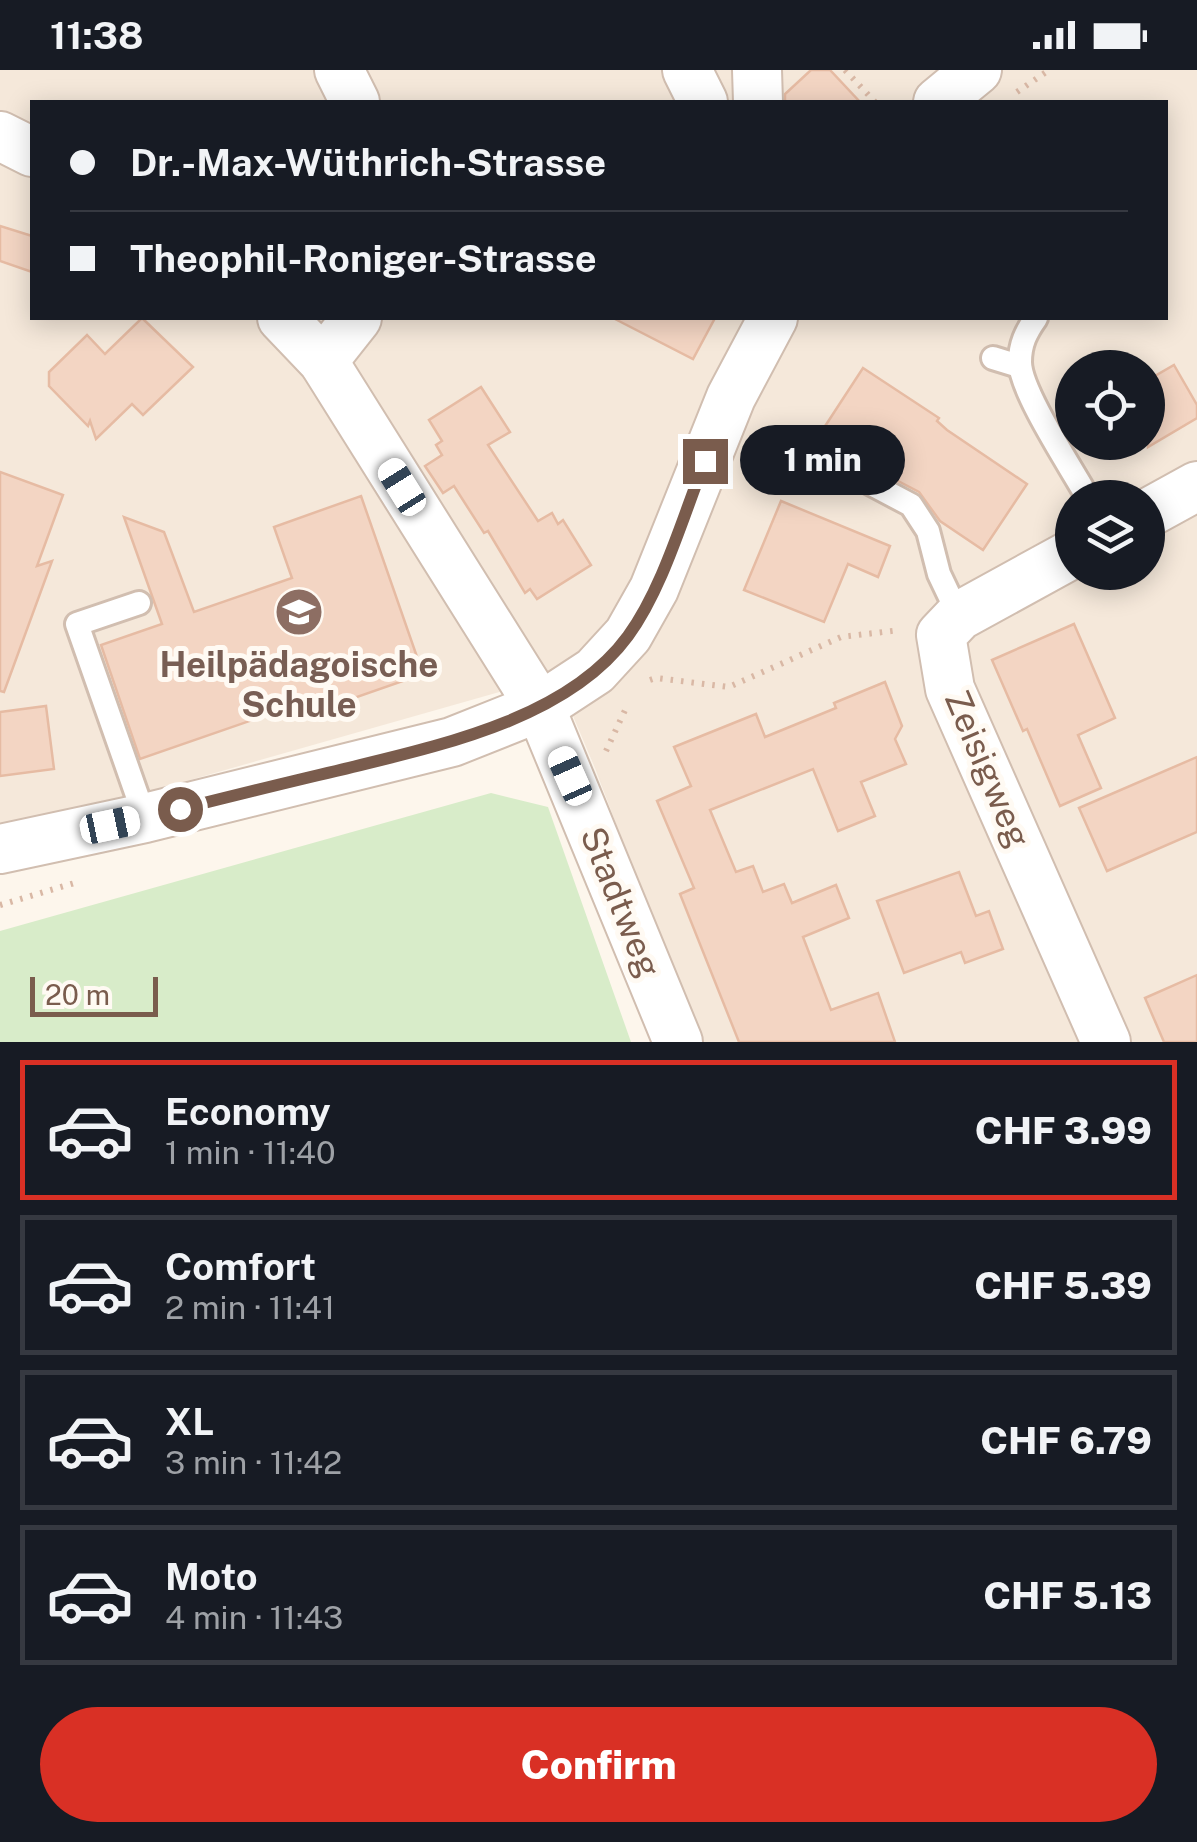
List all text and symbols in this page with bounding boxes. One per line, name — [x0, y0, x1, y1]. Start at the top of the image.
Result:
text: 11:38 — [50, 13, 143, 58]
text: Dr.-Max-Wüthrich-Strasse — [130, 140, 606, 185]
text: Theophil-Roniger-Strasse — [130, 236, 597, 281]
map controls — [1055, 350, 1165, 590]
button: locate — [1055, 350, 1165, 460]
callout: 1 min — [740, 426, 905, 496]
route end — [683, 439, 728, 484]
text: 1 min — [783, 441, 862, 478]
car — [373, 454, 431, 520]
button: layers — [1055, 480, 1165, 590]
school or university icon: Heilpädagoische Schule — [273, 586, 325, 638]
place label: Heilpädagoische Schule — [160, 644, 438, 725]
street label: Zeisigweg — [937, 684, 1039, 854]
car — [544, 742, 596, 810]
route start — [158, 787, 203, 832]
car — [78, 804, 142, 846]
street label: Stadtweg — [572, 821, 670, 983]
scale bar — [30, 972, 158, 1016]
text: 20 m — [45, 978, 110, 1011]
icon: car — [45, 1085, 135, 1175]
text: Economy — [165, 1089, 331, 1134]
text: CHF 3.99 — [975, 1108, 1152, 1153]
text: 1 min · 11:40 — [165, 1134, 336, 1171]
icon: car — [45, 1240, 135, 1330]
text: Comfort — [165, 1244, 316, 1289]
text: CHF 5.39 — [974, 1263, 1152, 1308]
text: 2 min · 11:41 — [165, 1289, 335, 1326]
icon: car — [45, 1395, 135, 1485]
text: XL — [165, 1399, 214, 1444]
text: CHF 6.79 — [980, 1418, 1152, 1463]
text: 3 min · 11:42 — [165, 1444, 342, 1481]
icon: car — [45, 1550, 135, 1640]
text: Moto — [165, 1554, 258, 1599]
text: CHF 5.13 — [983, 1573, 1152, 1618]
text: 4 min · 11:43 — [165, 1599, 343, 1636]
button: Confirm — [40, 1707, 1157, 1822]

